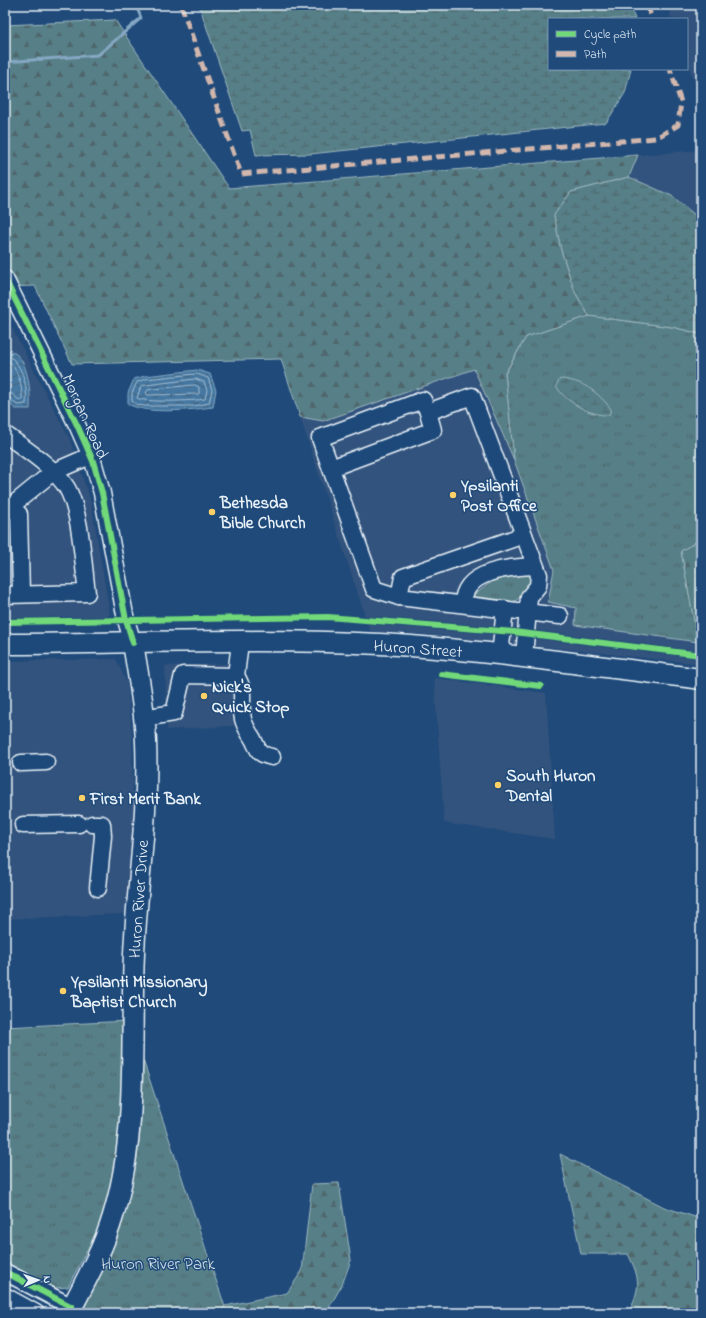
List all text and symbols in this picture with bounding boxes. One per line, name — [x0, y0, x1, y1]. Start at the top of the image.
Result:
legend — [548, 18, 688, 70]
text: Cycle path — [584, 26, 636, 45]
text: Path — [584, 46, 607, 64]
street label: Morgan Road — [53, 370, 115, 464]
place label: Ypsilanti Post Office — [460, 474, 538, 519]
marker: Ypsilanti Post Office — [448, 490, 458, 500]
place label: Bethesda Bible Church — [219, 491, 306, 536]
marker: Bethesda Bible Church — [207, 507, 217, 517]
street label: Huron Street — [373, 634, 464, 665]
place label: Nick's Quick Stop — [212, 675, 290, 720]
marker: Nick's Quick Stop — [199, 691, 209, 701]
place label: South Huron Dental — [505, 764, 596, 809]
marker: South Huron Dental — [493, 780, 503, 790]
place label: First Merit Bank — [89, 787, 201, 812]
marker: First Merit Bank — [77, 793, 87, 803]
street label: Huron River Drive — [123, 839, 156, 959]
place label: Ypsilanti Missionary Baptist Church — [70, 970, 208, 1015]
marker: Ypsilanti Missionary Baptist Church — [58, 986, 68, 996]
park label: Huron River Park — [101, 1252, 215, 1277]
north arrow — [18, 1260, 58, 1300]
text: N — [39, 1276, 55, 1284]

